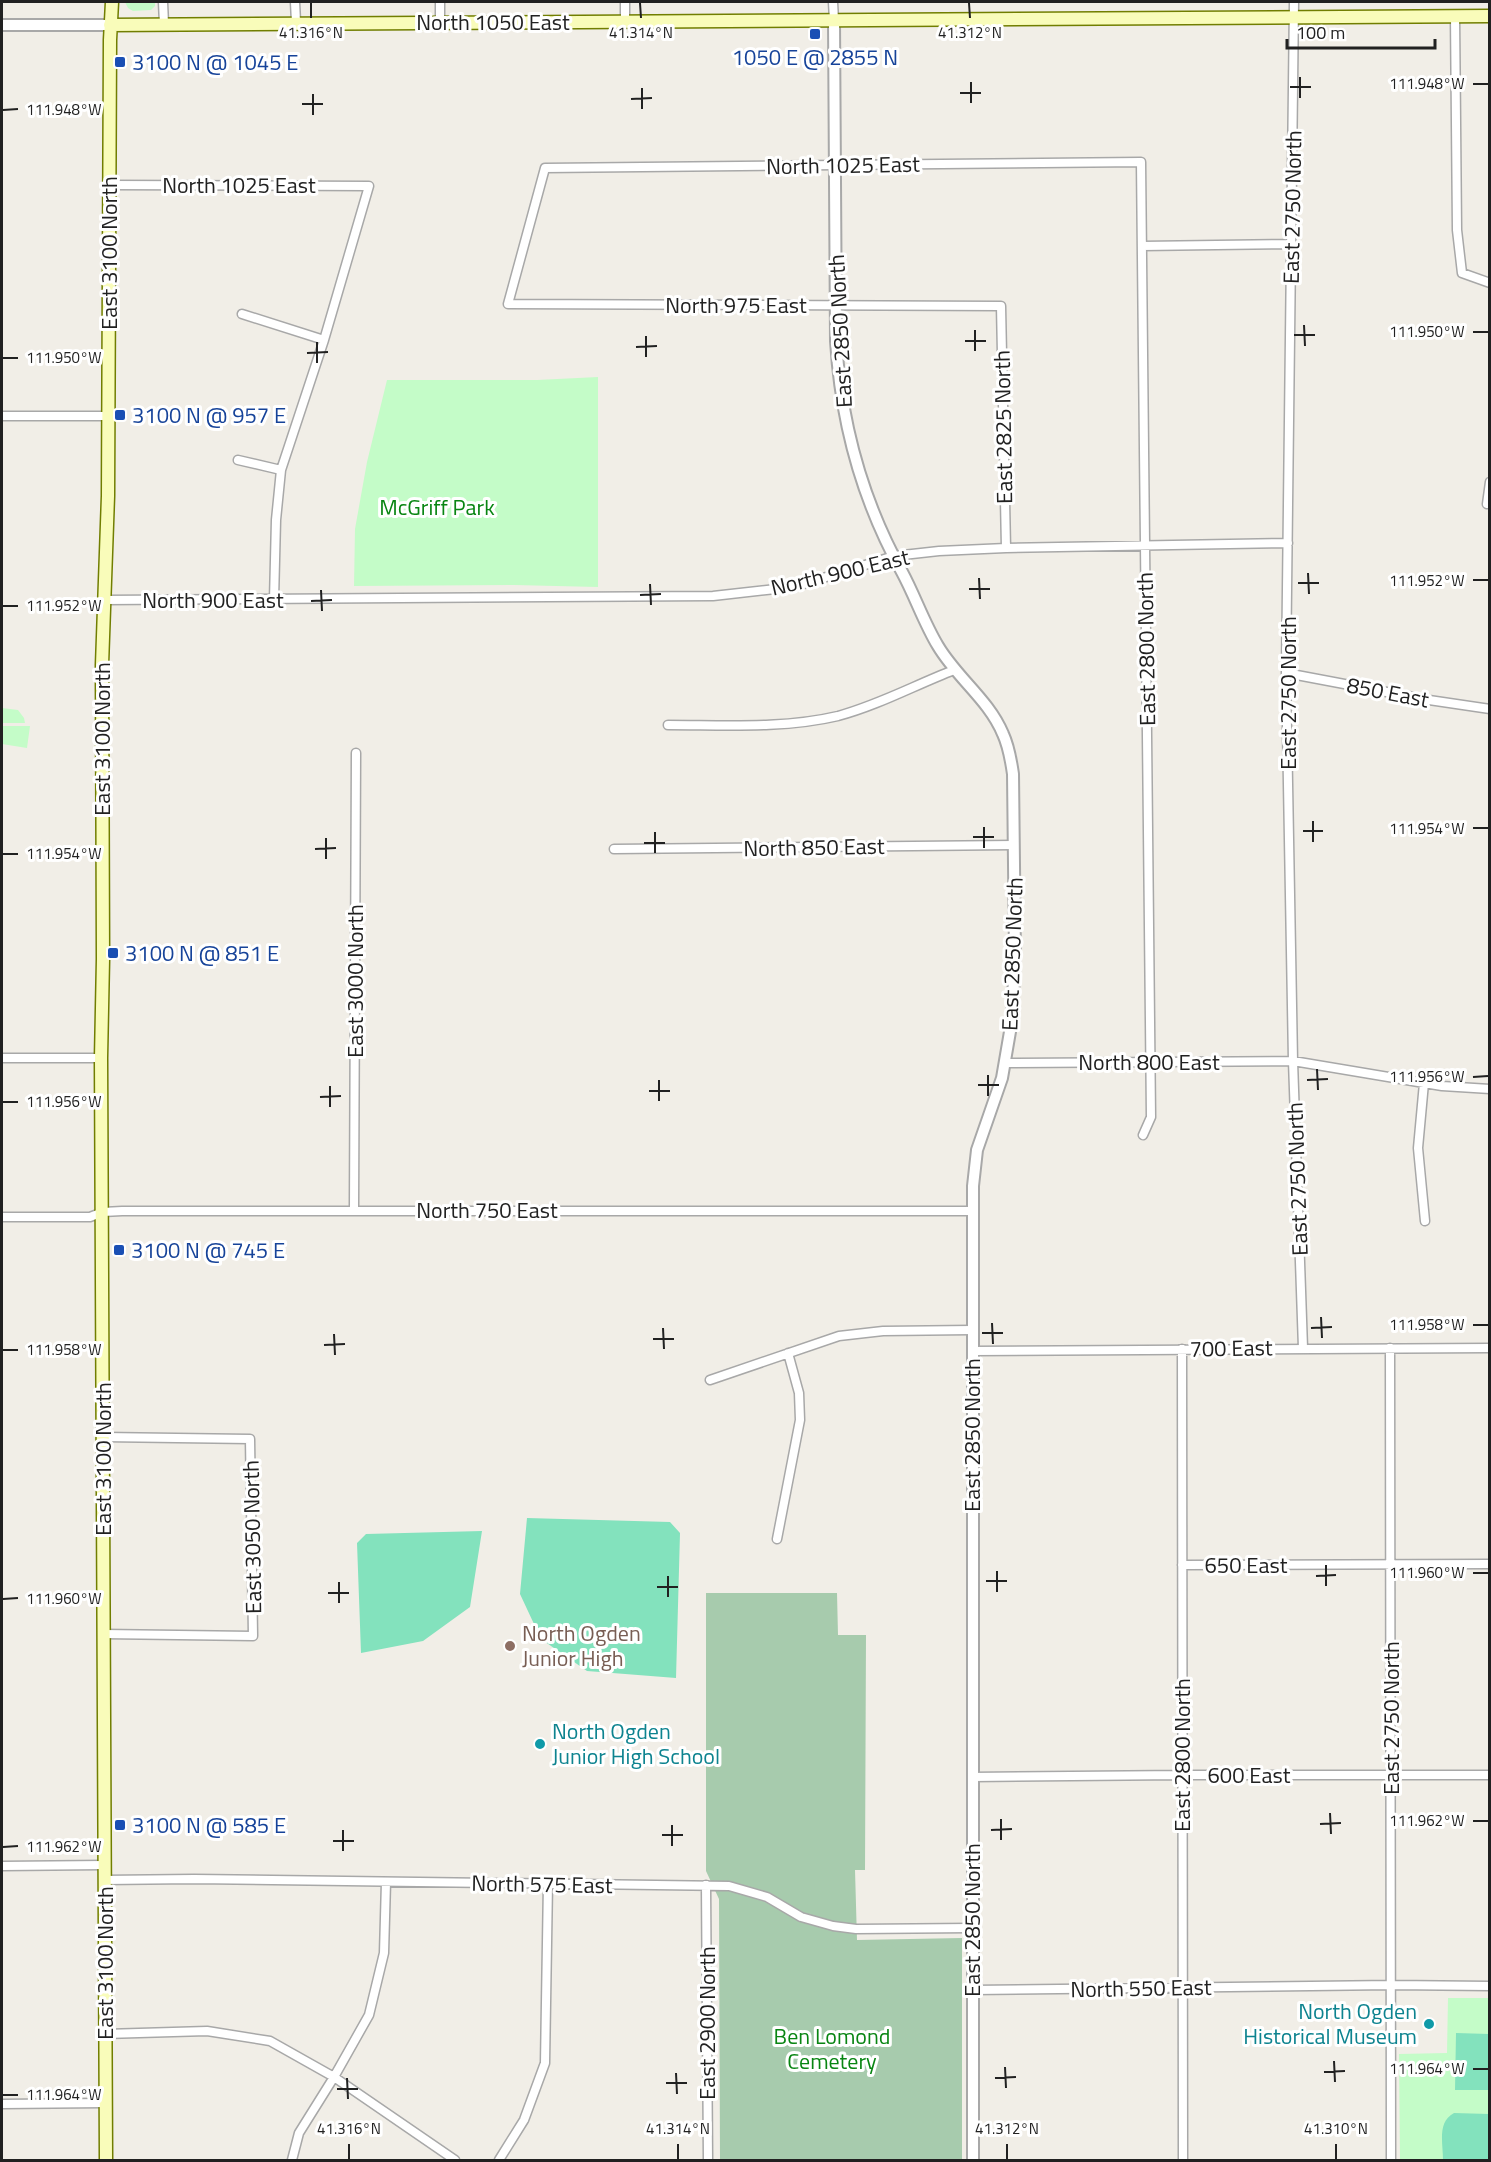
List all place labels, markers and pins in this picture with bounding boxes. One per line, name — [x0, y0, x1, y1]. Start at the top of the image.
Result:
marker: 1050 E @ 2855 N — [808, 27, 822, 41]
place label: 1050 E @ 2855 N — [732, 40, 898, 74]
place label: 3100 N @ 1045 E — [132, 45, 298, 79]
marker: 3100 N @ 1045 E — [113, 55, 127, 69]
place label: 3100 N @ 957 E — [132, 398, 286, 432]
marker: 3100 N @ 957 E — [113, 408, 127, 422]
place label: 3100 N @ 851 E — [125, 936, 279, 970]
marker: 3100 N @ 851 E — [106, 946, 120, 960]
place label: 3100 N @ 745 E — [131, 1233, 285, 1267]
marker: 3100 N @ 745 E — [112, 1243, 126, 1257]
place label: North Ogden Junior High — [522, 1616, 641, 1675]
marker: North Ogden Junior High — [503, 1639, 517, 1653]
place label: North Ogden Junior High School — [552, 1714, 720, 1773]
marker: North Ogden Junior High School — [533, 1737, 547, 1751]
place label: 3100 N @ 585 E — [132, 1808, 286, 1842]
marker: 3100 N @ 585 E — [113, 1818, 127, 1832]
place label: North Ogden Historical Museum — [1243, 1994, 1417, 2053]
marker: North Ogden Historical Museum — [1422, 2017, 1436, 2031]

